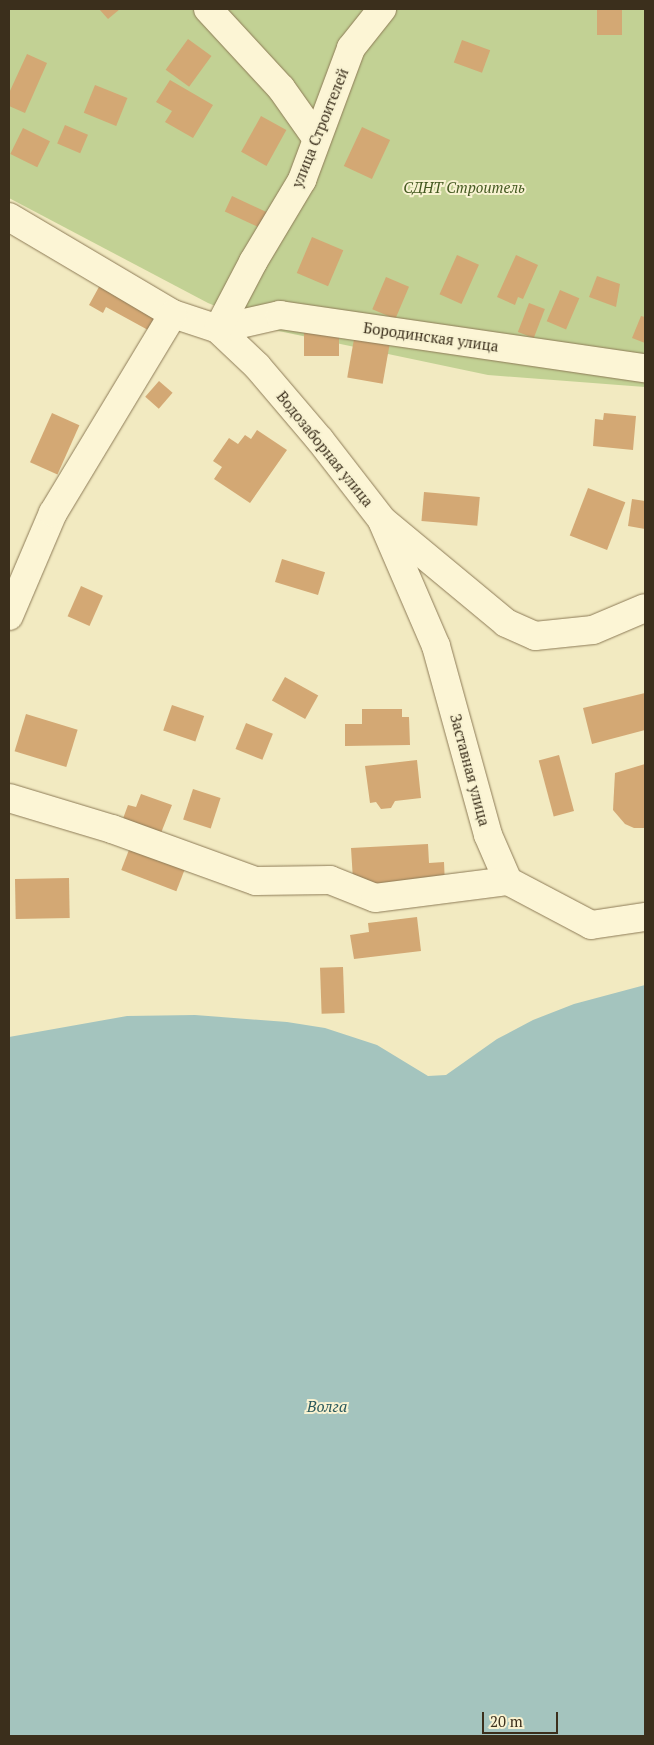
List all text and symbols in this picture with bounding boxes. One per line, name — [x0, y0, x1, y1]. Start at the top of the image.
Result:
street label: улица Строителей — [288, 66, 352, 190]
park label: СДНТ Строитель — [403, 179, 525, 197]
street label: Бородинская улица — [362, 319, 500, 355]
street label: Водозаборная улица — [273, 388, 377, 510]
street label: Заставная улица — [446, 712, 494, 828]
water label: Волга — [307, 1396, 347, 1416]
scale bar — [484, 1702, 560, 1734]
text: 20 m — [490, 1711, 523, 1731]

